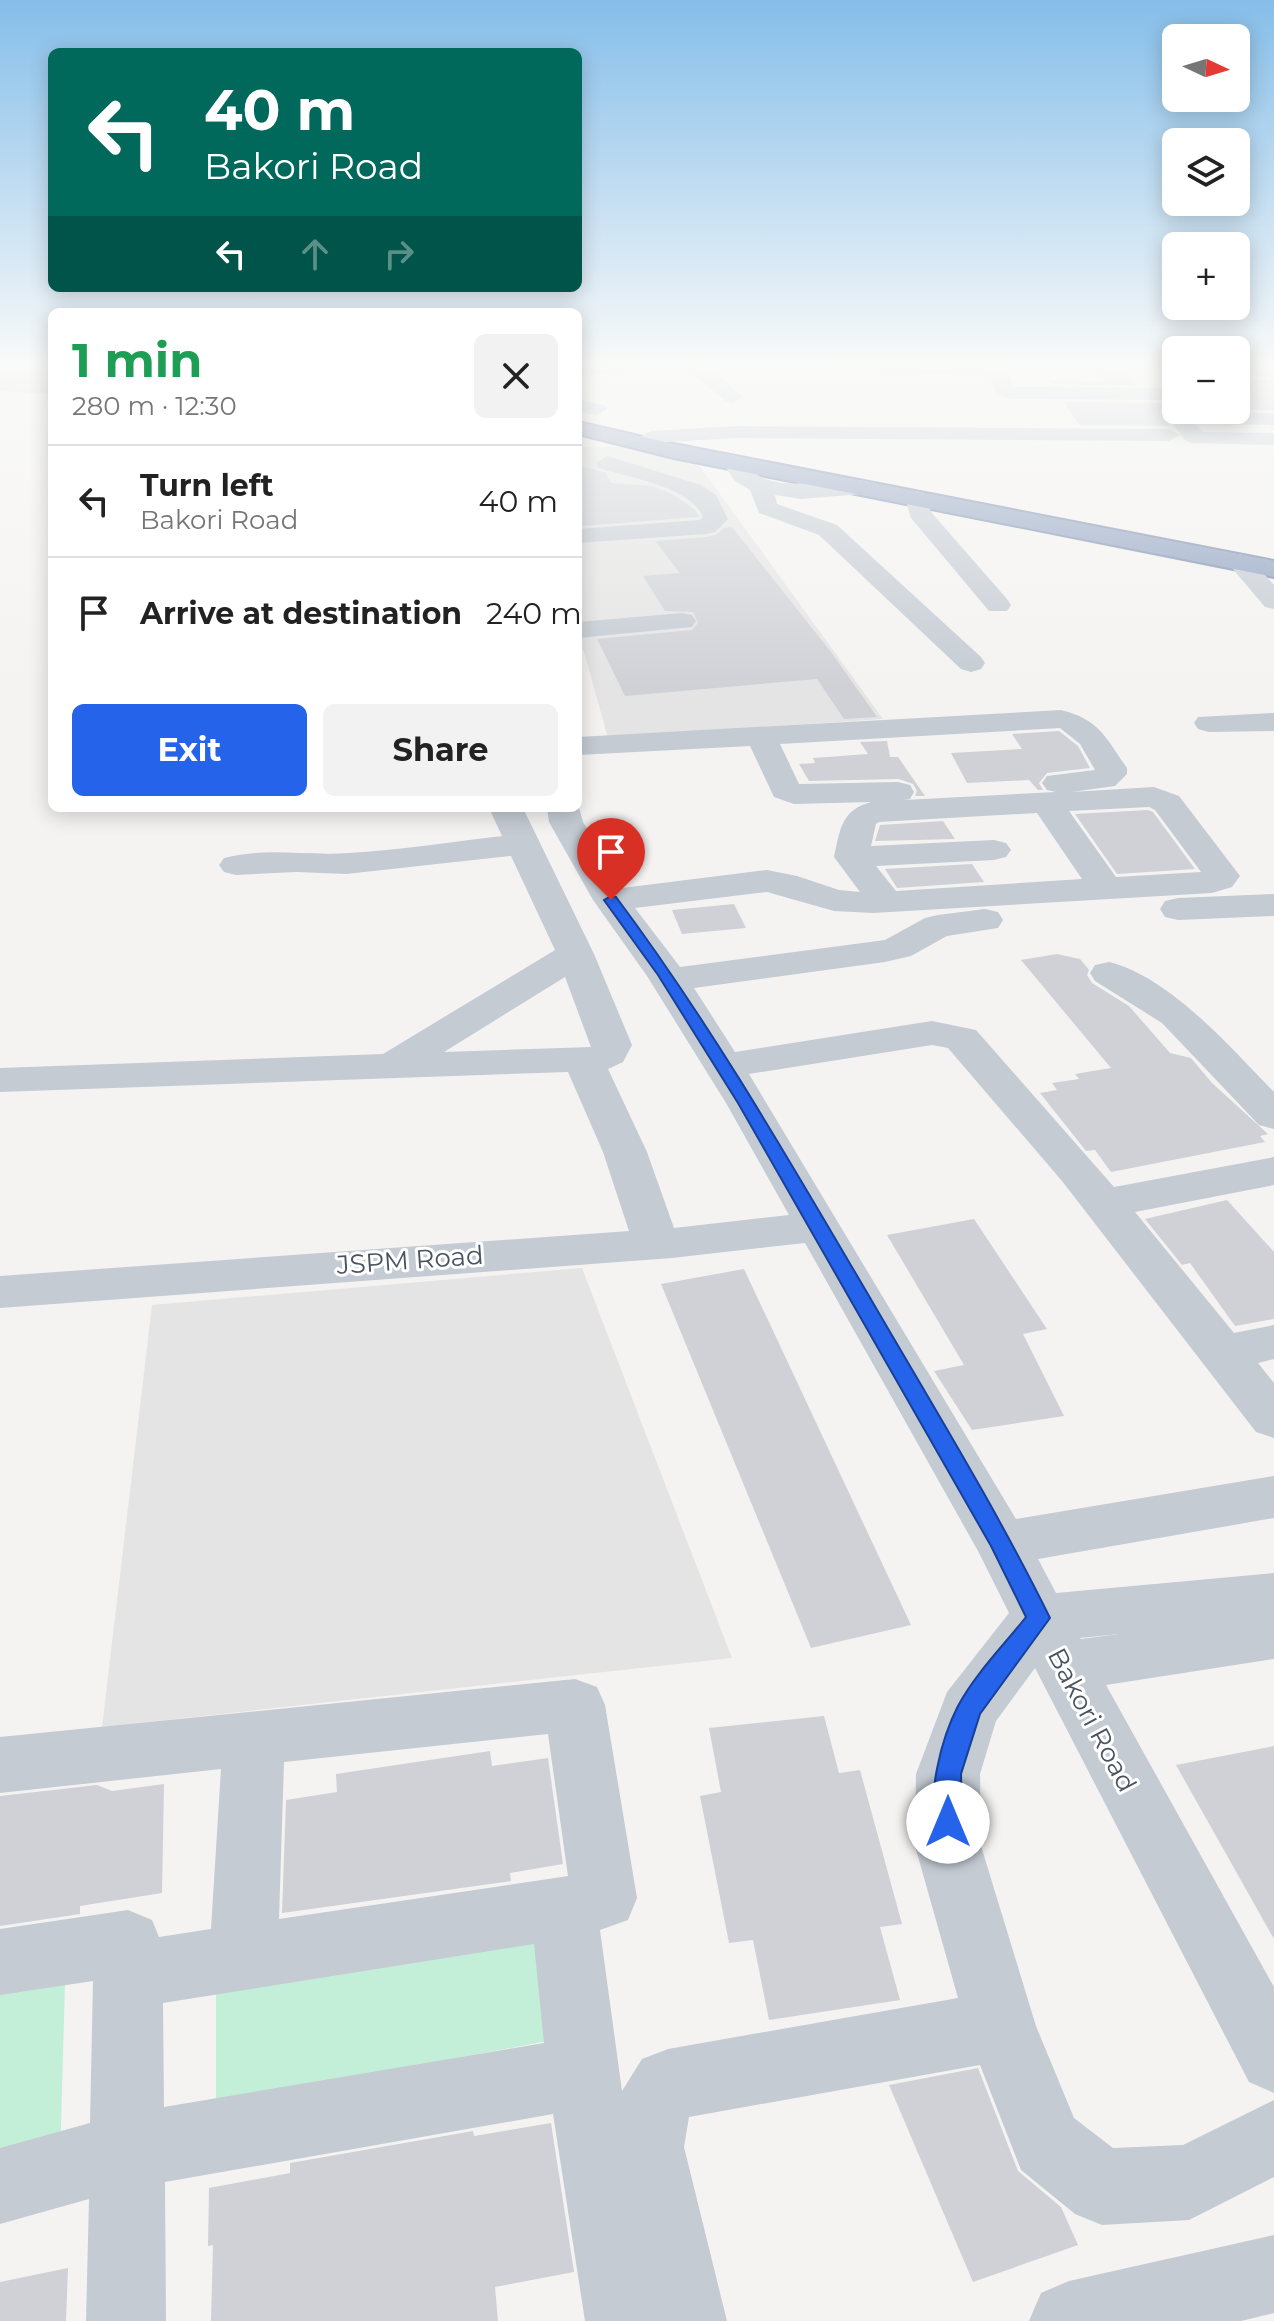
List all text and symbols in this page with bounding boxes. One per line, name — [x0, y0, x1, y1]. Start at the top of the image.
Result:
north arrow — [1162, 24, 1250, 112]
map controls — [1162, 24, 1250, 424]
text: 40 m — [204, 76, 355, 144]
icon: left — [72, 80, 176, 184]
button: layers — [1162, 128, 1250, 216]
text: Bakori Road — [204, 144, 423, 188]
icon: left — [209, 232, 253, 276]
icon: ahead — [293, 232, 337, 276]
icon: right — [377, 232, 421, 276]
button: + — [1162, 232, 1250, 320]
text: 1 min — [72, 331, 202, 389]
button: close — [474, 334, 558, 418]
button: − — [1162, 336, 1250, 424]
text: 280 m · 12:30 — [72, 390, 237, 422]
text: Turn left — [140, 467, 273, 504]
icon: left — [72, 479, 116, 523]
text: 40 m — [479, 483, 558, 520]
text: Bakori Road — [140, 504, 298, 536]
icon: arrive — [72, 591, 116, 635]
text: Arrive at destination — [140, 595, 462, 632]
text: 240 m — [486, 595, 582, 632]
button: Exit — [72, 704, 307, 796]
button: Share — [323, 704, 558, 796]
pin — [577, 818, 645, 900]
icon: arrive — [589, 830, 633, 874]
street label: JSPM Road — [335, 1239, 484, 1281]
street label: Bakori Road — [1041, 1643, 1143, 1797]
position arrow — [906, 1780, 990, 1864]

